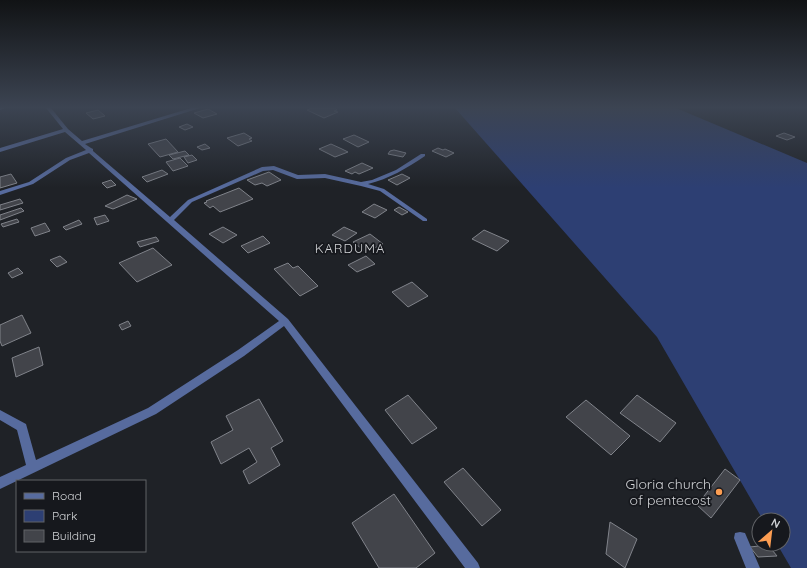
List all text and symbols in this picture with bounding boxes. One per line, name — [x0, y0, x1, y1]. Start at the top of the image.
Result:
district label: KARDUMA — [315, 240, 385, 256]
place label: Gloria church of pentecost — [626, 475, 711, 509]
legend — [16, 480, 146, 552]
marker: Gloria church of pentecost — [714, 487, 724, 497]
text: Road — [52, 488, 82, 503]
text: Park — [52, 508, 77, 523]
north arrow — [751, 512, 791, 552]
text: N — [769, 515, 783, 531]
text: Building — [52, 528, 96, 543]

